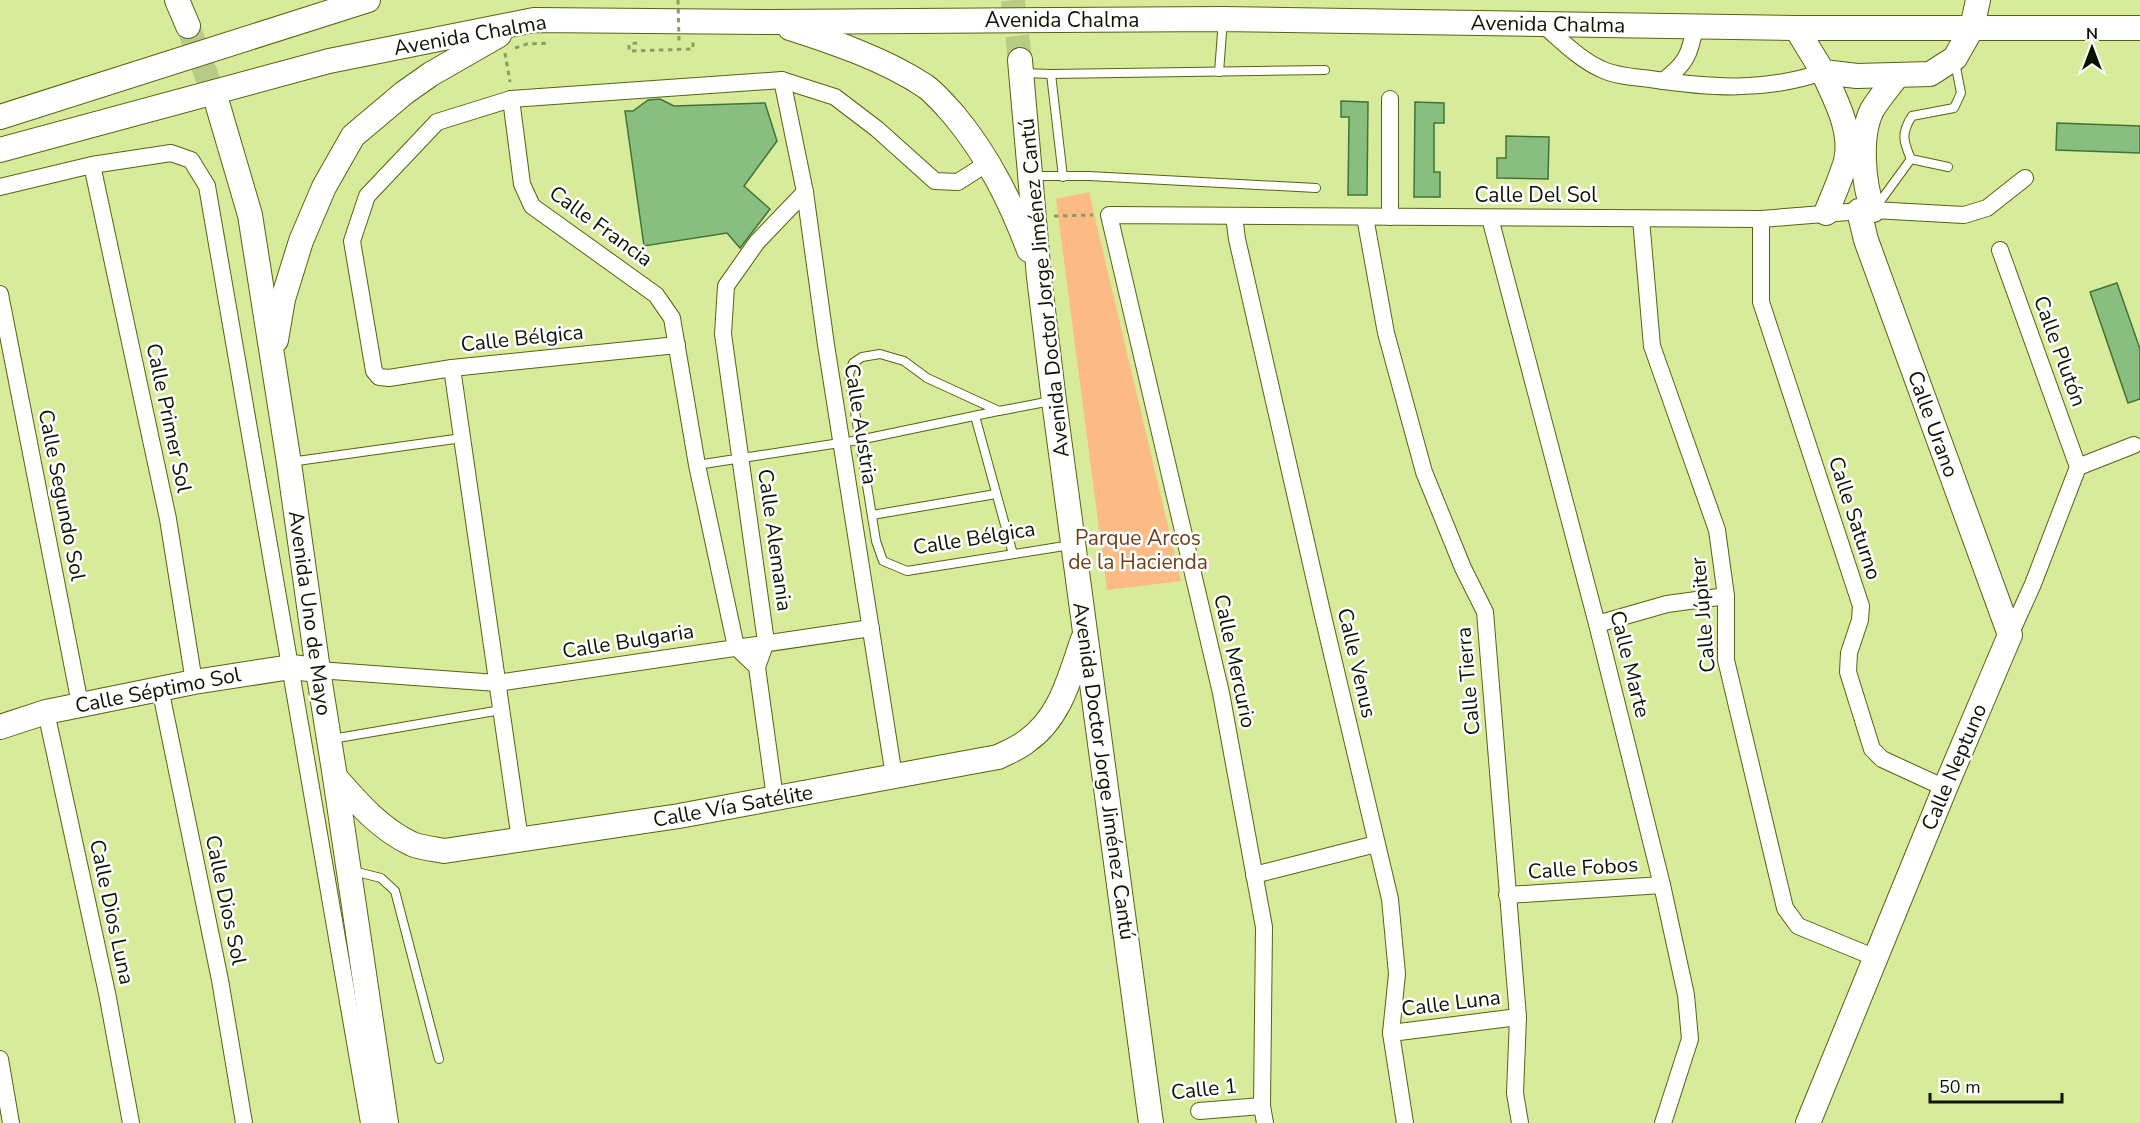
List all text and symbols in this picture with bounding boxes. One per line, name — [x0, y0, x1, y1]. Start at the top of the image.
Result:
street label: Avenida Chalma — [985, 6, 1139, 34]
street label: Avenida Chalma — [391, 8, 549, 62]
street label: Avenida Chalma — [1470, 9, 1626, 39]
north arrow — [2062, 18, 2122, 78]
text: N — [2086, 23, 2098, 45]
street label: Avenida Doctor Jorge Jiménez Cantú — [1012, 117, 1076, 459]
street label: Calle Francia — [544, 179, 658, 273]
street label: Calle Del Sol — [1475, 181, 1598, 209]
street label: Calle Plutón — [2027, 292, 2093, 410]
street label: Calle Bélgica — [459, 318, 585, 358]
street label: Calle Primer Sol — [139, 341, 199, 496]
street label: Calle Austria — [838, 362, 884, 486]
street label: Calle Urano — [1901, 367, 1965, 481]
street label: Calle Segundo Sol — [32, 407, 92, 584]
street label: Calle Saturno — [1822, 453, 1888, 583]
street label: Calle Alemania — [751, 467, 799, 613]
street label: Avenida Uno de Mayo — [282, 509, 338, 717]
street label: Calle Bélgica — [911, 515, 1037, 561]
park label: Parque Arcos de la Hacienda — [1068, 524, 1208, 576]
street label: Calle Júpiter — [1684, 556, 1722, 674]
street label: Calle Mercurio — [1207, 592, 1263, 730]
street label: Avenida Doctor Jorge Jiménez Cantú — [1066, 600, 1142, 942]
street label: Calle Venus — [1331, 605, 1383, 721]
street label: Calle Marte — [1603, 608, 1657, 720]
street label: Calle Bulgaria — [560, 617, 696, 665]
street label: Calle Tierra — [1449, 626, 1487, 736]
street label: Calle Séptimo Sol — [73, 660, 244, 720]
street label: Calle Neptuno — [1915, 699, 1993, 835]
street label: Calle Vía Satélite — [651, 778, 815, 834]
street label: Calle Dios Sol — [199, 832, 254, 968]
street label: Calle Dios Luna — [83, 837, 141, 987]
street label: Calle Fobos — [1527, 850, 1639, 886]
street label: Calle Luna — [1400, 983, 1502, 1023]
scale bar — [1930, 1066, 2062, 1104]
street label: Calle 1 — [1170, 1072, 1238, 1106]
text: 50 m — [1939, 1075, 1981, 1099]

